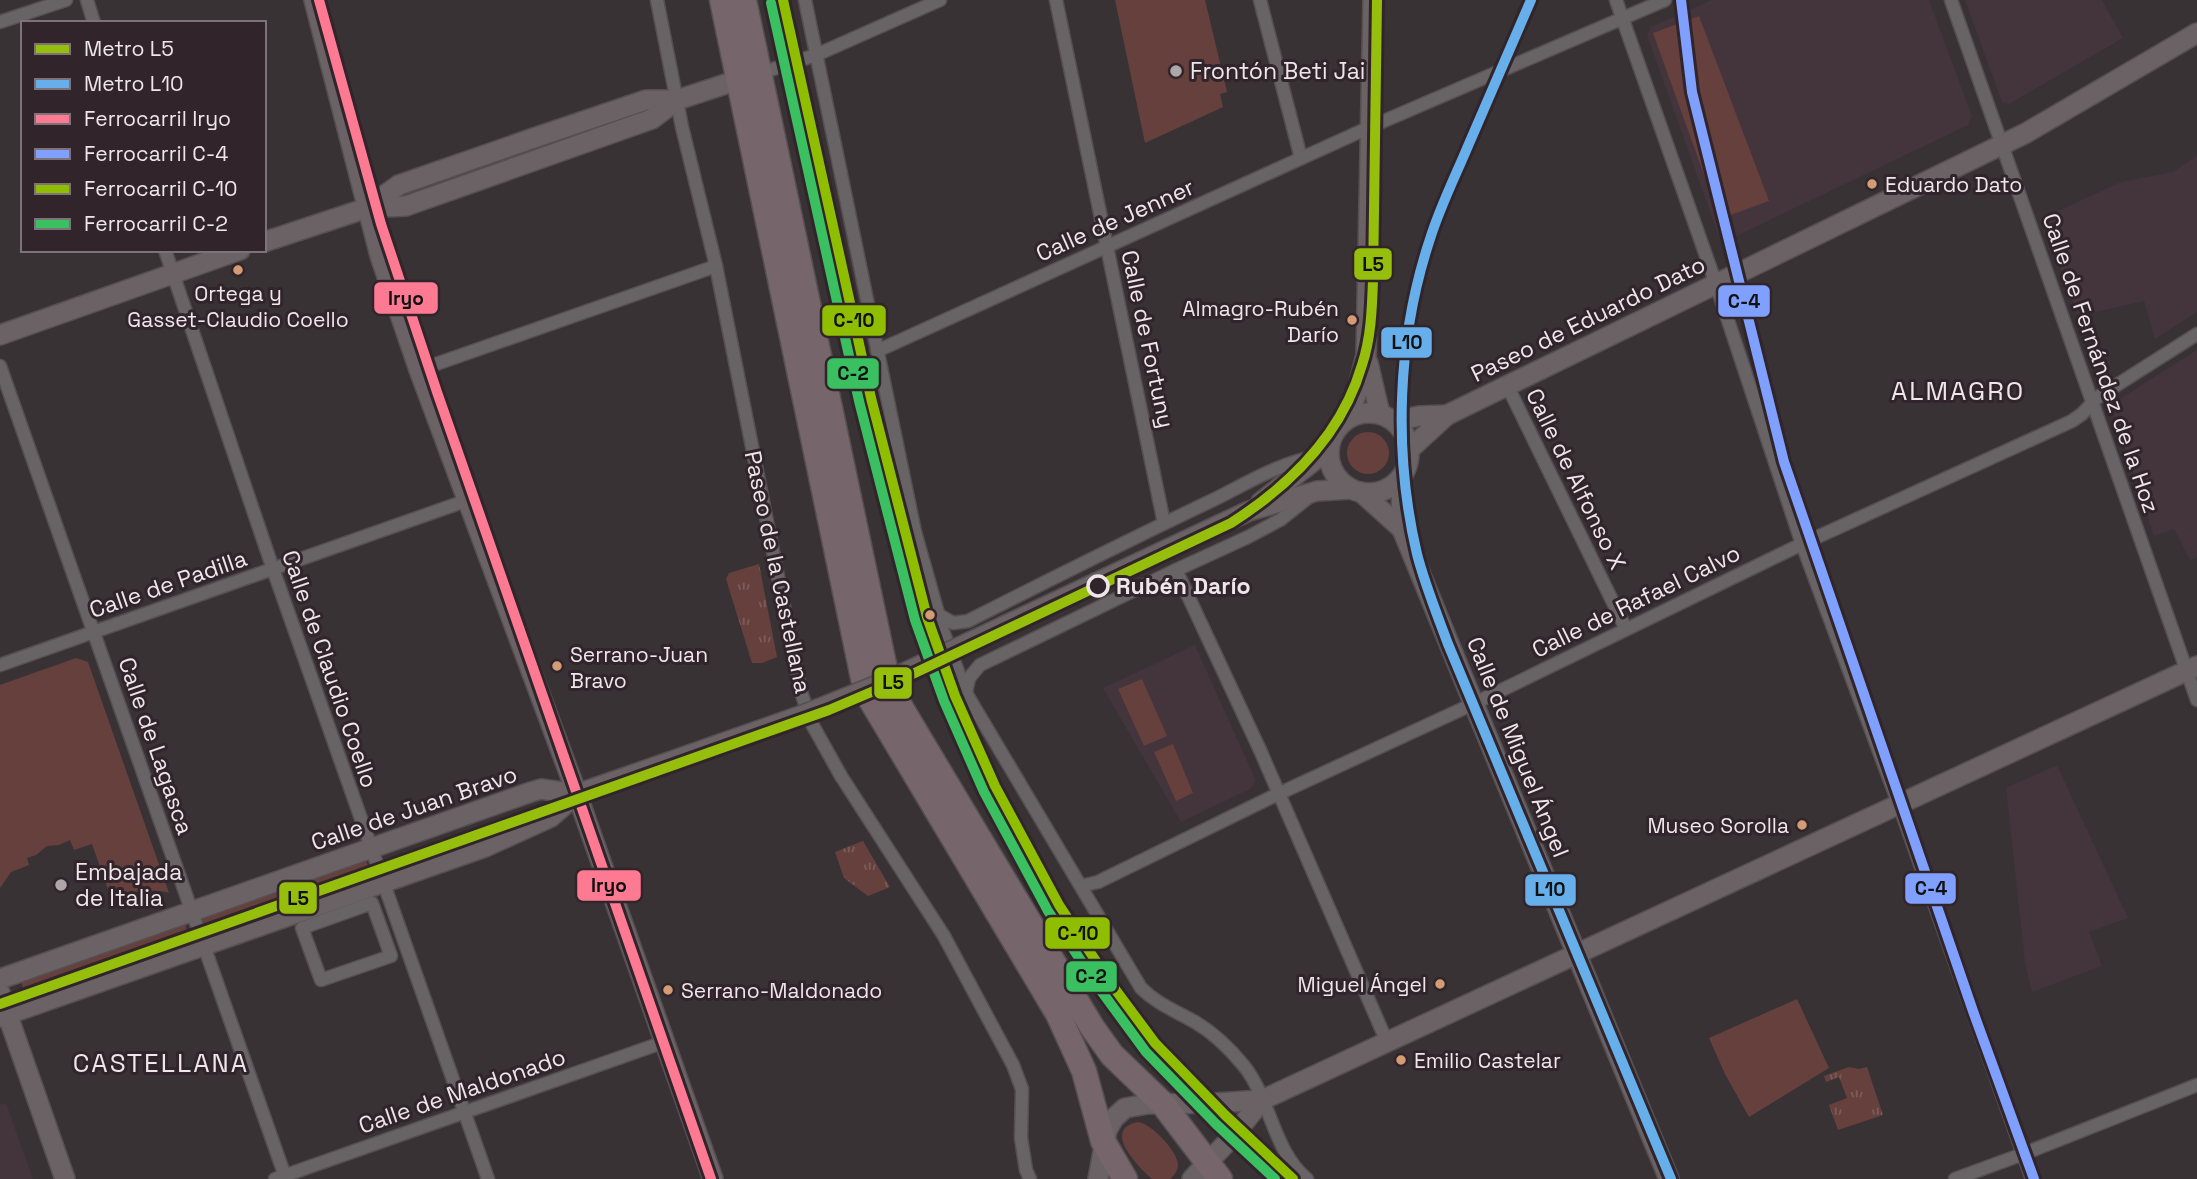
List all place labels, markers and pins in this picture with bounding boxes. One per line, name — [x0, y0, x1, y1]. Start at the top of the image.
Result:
place label: Frontón Beti Jai — [1190, 56, 1366, 86]
marker: Frontón Beti Jai — [1168, 63, 1184, 79]
place label: Eduardo Dato — [1885, 171, 2022, 198]
marker: Eduardo Dato — [1865, 177, 1879, 191]
marker: Ortega y Gasset-Claudio Coello — [231, 263, 245, 277]
place label: Ortega y Gasset-Claudio Coello — [127, 280, 349, 333]
place label: Almagro-Rubén Darío — [1182, 295, 1339, 348]
marker: Almagro-Rubén Darío — [1345, 313, 1359, 327]
place label: Rubén Darío — [1116, 571, 1251, 601]
marker: Rubén Darío — [1087, 575, 1109, 597]
unlabelled marker — [923, 608, 937, 622]
place label: Serrano-Juan Bravo — [570, 641, 708, 694]
marker: Serrano-Juan Bravo — [550, 659, 564, 673]
place label: Museo Sorolla — [1647, 812, 1789, 839]
marker: Museo Sorolla — [1795, 818, 1809, 832]
place label: Embajada de Italia — [75, 857, 182, 913]
marker: Embajada de Italia — [53, 877, 69, 893]
place label: Miguel Ángel — [1298, 971, 1427, 998]
place label: Serrano-Maldonado — [681, 977, 882, 1004]
marker: Miguel Ángel — [1433, 977, 1447, 991]
marker: Serrano-Maldonado — [661, 983, 675, 997]
place label: Emilio Castelar — [1414, 1047, 1561, 1074]
marker: Emilio Castelar — [1394, 1053, 1408, 1067]

